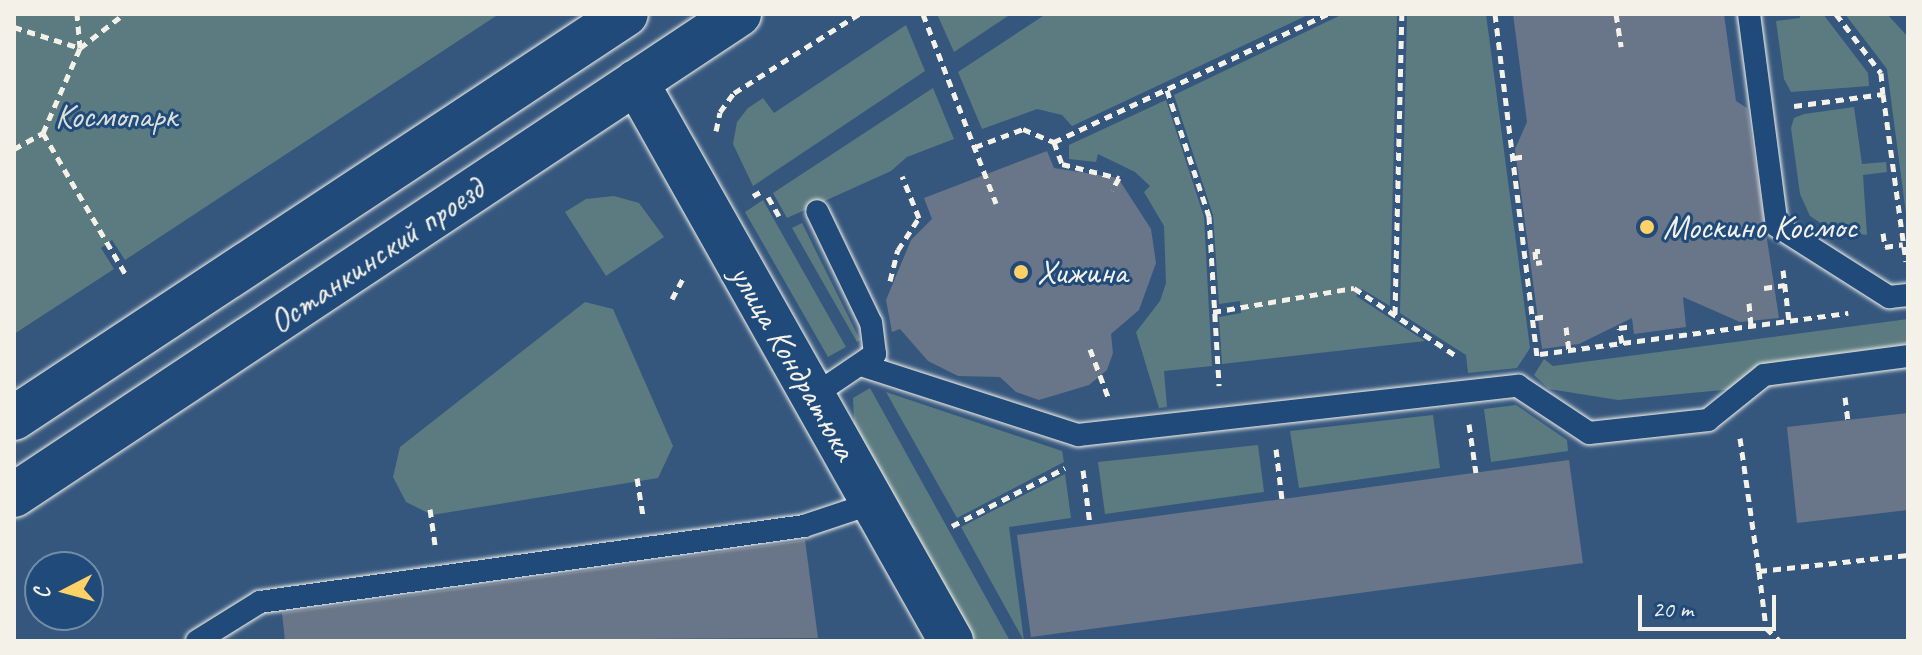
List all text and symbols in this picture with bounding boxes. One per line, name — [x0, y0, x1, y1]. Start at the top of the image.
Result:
park label: Космопарк — [55, 96, 177, 136]
street label: Останкинский проезд — [261, 168, 491, 342]
place label: Москино Космос — [1663, 207, 1857, 247]
marker: Москино Космос — [1638, 218, 1656, 236]
place label: Хижина — [1037, 252, 1127, 292]
street label: улица Кондратюка — [722, 258, 866, 466]
marker: Хижина — [1012, 263, 1030, 281]
north arrow — [24, 551, 104, 631]
scale bar — [1642, 579, 1780, 629]
text: С — [28, 586, 57, 600]
text: 20 m — [1652, 594, 1693, 624]

